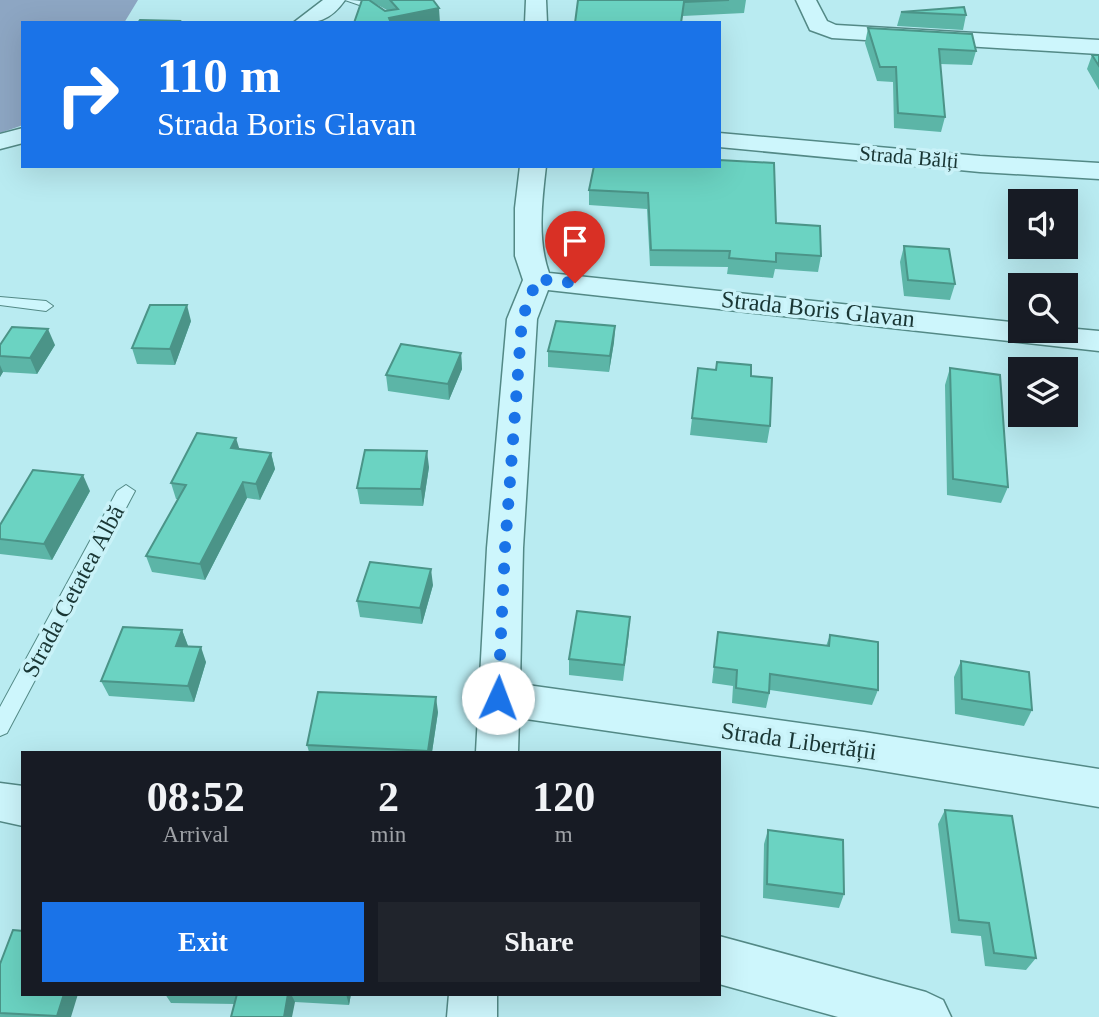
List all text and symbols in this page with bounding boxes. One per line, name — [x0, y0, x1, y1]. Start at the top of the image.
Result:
text: 110 m — [157, 48, 281, 103]
icon: right — [42, 49, 133, 140]
text: Strada Boris Glavan — [157, 106, 417, 142]
street label: Strada Bălți — [858, 141, 960, 173]
map controls — [1008, 189, 1078, 427]
button: sound — [1008, 189, 1078, 259]
pin — [545, 211, 605, 283]
icon: arrive — [556, 222, 594, 260]
button: search — [1008, 273, 1078, 343]
street label: Strada Boris Glavan — [720, 286, 916, 332]
button: layers — [1008, 357, 1078, 427]
street label: Strada Cetatea Albă — [17, 500, 129, 681]
position arrow — [461, 661, 535, 735]
street label: Strada Libertății — [720, 717, 879, 765]
text: 08:52 — [147, 774, 245, 820]
text: 2 — [378, 774, 399, 820]
text: 120 — [532, 774, 595, 820]
text: Arrival — [163, 822, 229, 847]
text: min — [371, 822, 406, 847]
text: m — [555, 822, 573, 847]
button: Exit — [42, 902, 364, 982]
button: Share — [378, 902, 700, 982]

